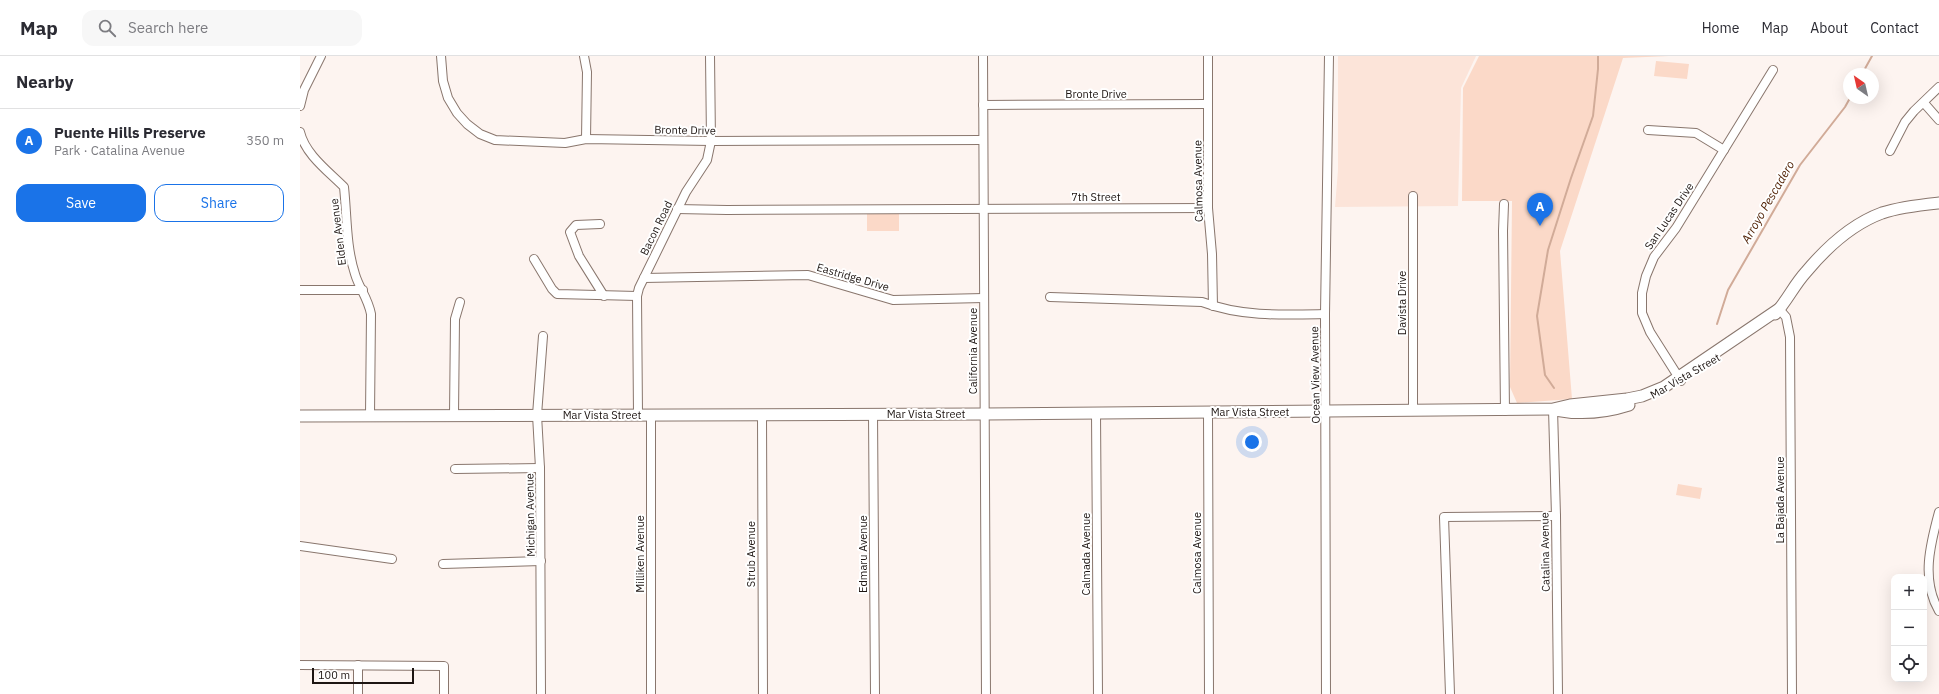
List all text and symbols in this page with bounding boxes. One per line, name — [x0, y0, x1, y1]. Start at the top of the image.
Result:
search box — [82, 10, 362, 46]
text: Map — [20, 16, 58, 40]
icon: search — [96, 17, 118, 39]
text: Search here — [128, 18, 208, 37]
text: Home — [1702, 19, 1739, 37]
text: Map — [1761, 19, 1788, 37]
text: About — [1810, 19, 1848, 37]
text: Contact — [1870, 19, 1919, 37]
north arrow — [1843, 68, 1879, 104]
text: Nearby — [16, 71, 74, 93]
street label: Bronte Drive — [1065, 87, 1127, 101]
street label: Bronte Drive — [654, 122, 716, 138]
text: Puente Hills Preserve — [54, 123, 206, 142]
text: A — [25, 132, 33, 149]
text: 350 m — [246, 132, 284, 149]
street label: Calmosa Avenue — [1190, 140, 1206, 222]
text: Park · Catalina Avenue — [54, 142, 185, 159]
water label: Arroyo Pescadero — [1737, 157, 1798, 247]
street label: San Lucas Drive — [1641, 180, 1697, 252]
button: Save — [16, 184, 146, 222]
button: Share — [154, 184, 284, 222]
street label: 7th Street — [1071, 190, 1121, 204]
pin: A — [1527, 193, 1553, 226]
street label: Elden Avenue — [327, 198, 349, 266]
street label: Bacon Road — [637, 198, 675, 258]
street label: Eastridge Drive — [815, 260, 891, 294]
street label: Davista Drive — [1395, 271, 1409, 335]
street label: California Avenue — [966, 308, 980, 394]
street label: Ocean View Avenue — [1307, 326, 1323, 424]
street label: Mar Vista Street — [1647, 350, 1723, 402]
street label: Mar Vista Street — [1211, 405, 1289, 419]
street label: Mar Vista Street — [887, 407, 965, 421]
street label: Mar Vista Street — [563, 408, 641, 422]
your location — [1242, 432, 1262, 452]
street label: La Bajada Avenue — [1773, 456, 1787, 544]
street label: Michigan Avenue — [522, 473, 538, 557]
street label: Calmosa Avenue — [1190, 512, 1204, 594]
street label: Catalina Avenue — [1537, 512, 1553, 592]
street label: Calmada Avenue — [1079, 513, 1093, 595]
street label: Milliken Avenue — [633, 515, 647, 593]
street label: Edmaru Avenue — [856, 515, 870, 593]
street label: Strub Avenue — [744, 521, 758, 587]
map controls — [1891, 574, 1927, 682]
button: + — [1891, 574, 1927, 610]
button: − — [1891, 610, 1927, 646]
button: locate — [1891, 646, 1927, 682]
scale bar — [312, 666, 414, 685]
text: 100 m — [318, 668, 350, 682]

